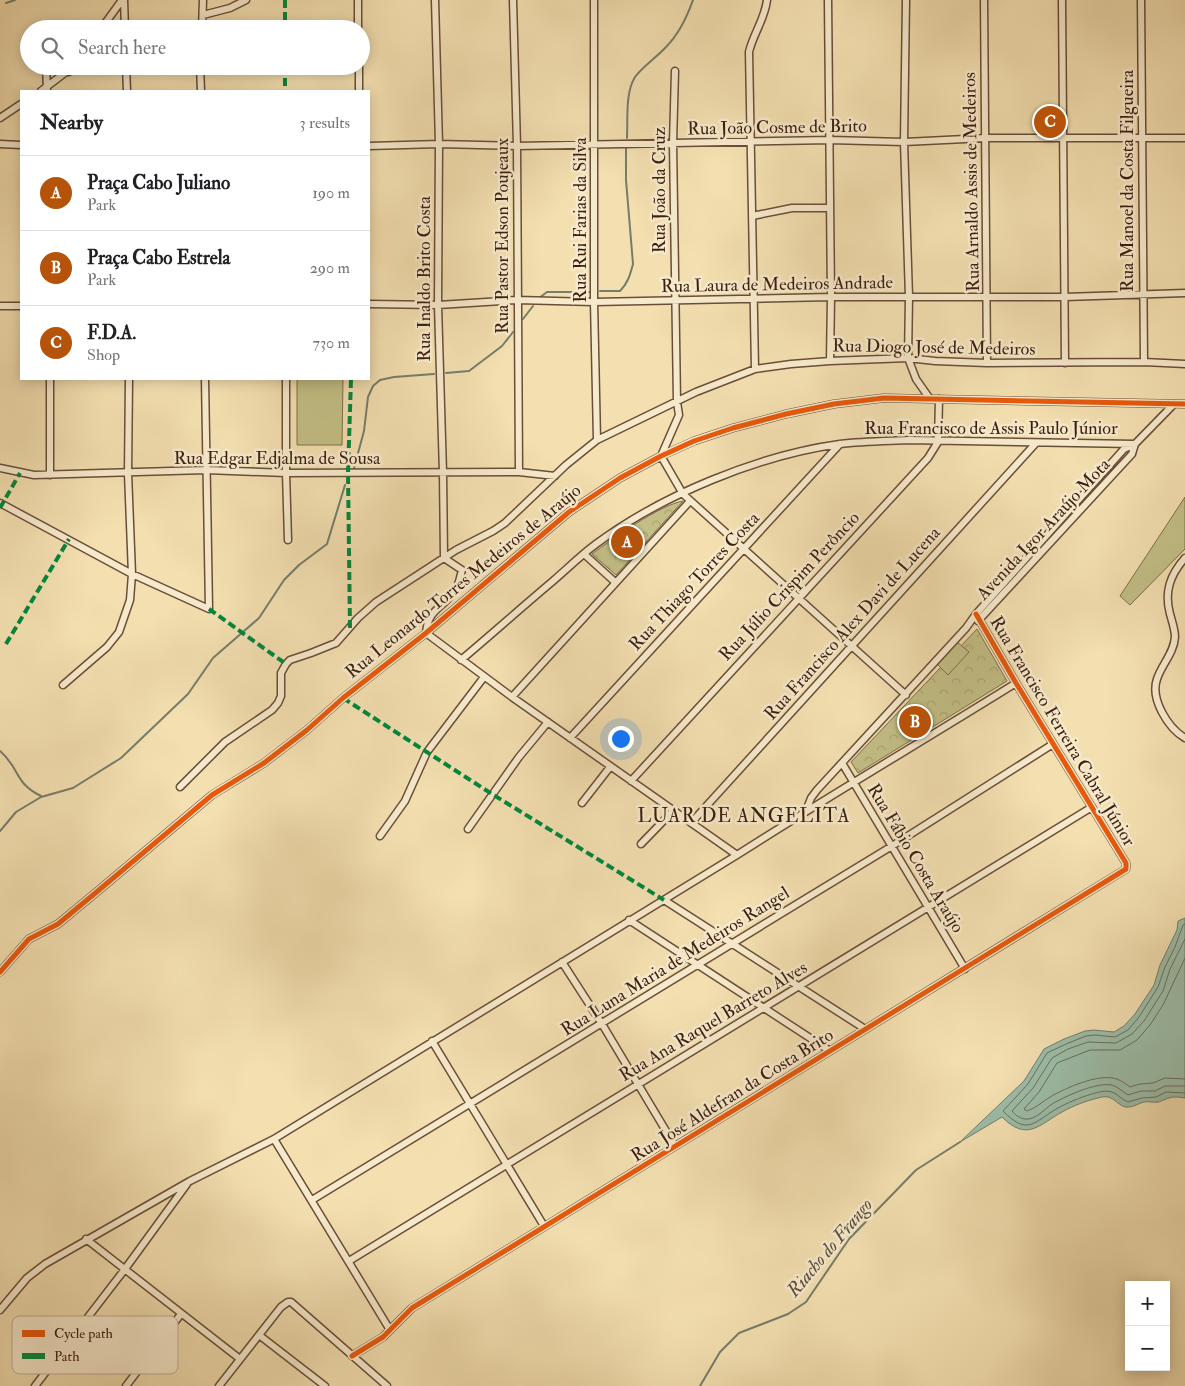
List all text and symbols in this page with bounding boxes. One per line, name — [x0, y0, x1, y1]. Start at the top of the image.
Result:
search box — [20, 20, 370, 75]
icon: search — [38, 34, 66, 62]
text: Search here — [78, 36, 166, 60]
street label: Rua Manoel da Costa Filgueira — [1116, 69, 1139, 292]
street label: Rua Arnaldo Assis de Medeiros — [958, 72, 985, 292]
pin: C — [1034, 103, 1066, 141]
text: Nearby — [40, 109, 103, 136]
text: 3 results — [299, 113, 350, 133]
street label: Rua João Cosme de Brito — [687, 114, 867, 141]
street label: Rua João da Cruz — [648, 126, 671, 253]
street label: Rua Rui Farias da Silva — [569, 137, 592, 303]
street label: Rua Pastor Edson Poujeaux — [491, 138, 514, 334]
text: Praça Cabo Juliano — [87, 171, 230, 195]
text: A — [51, 183, 61, 203]
text: 190 m — [312, 183, 350, 203]
text: Park — [87, 195, 116, 215]
street label: Rua Inaldo Brito Costa — [413, 196, 436, 362]
text: Praça Cabo Estrela — [87, 246, 230, 270]
text: B — [51, 258, 61, 278]
text: 290 m — [310, 258, 350, 278]
text: Park — [87, 270, 116, 290]
street label: Rua Laura de Medeiros Andrade — [661, 271, 894, 298]
text: F.D.A. — [87, 321, 136, 345]
text: C — [50, 333, 62, 353]
text: 730 m — [313, 333, 350, 353]
street label: Rua Diogo José de Medeiros — [832, 334, 1036, 361]
text: Shop — [87, 345, 120, 365]
street label: Rua Francisco de Assis Paulo Júnior — [864, 417, 1118, 440]
street label: Rua Edgar Edjalma de Sousa — [174, 447, 381, 470]
street label: Avenida Igor Araújo Mota — [971, 453, 1116, 606]
street label: Rua Leonardo Torres Medeiros de Araújo — [341, 479, 586, 684]
street label: Rua Thiago Torres Costa — [624, 507, 765, 655]
street label: Rua Júlio Crispim Perôncio — [714, 507, 865, 666]
street label: Rua Francisco Alex Davi de Lucena — [759, 521, 946, 725]
pin: A — [611, 523, 643, 561]
street label: Rua Francisco Ferreira Cabral Júnior — [985, 612, 1141, 851]
pin: B — [899, 703, 931, 741]
your location — [608, 726, 634, 752]
street label: Rua Fábio Costa Araújo — [862, 779, 969, 937]
district label: LUAR DE ANGELITA — [637, 804, 851, 828]
street label: Rua Luna Maria de Medeiros Rangel — [557, 881, 794, 1041]
street label: Rua Ana Raquel Barreto Alves — [615, 956, 812, 1087]
street label: Rua José Aldefran da Costa Brito — [627, 1023, 838, 1167]
water label: Riacho do Frango — [781, 1193, 878, 1303]
map controls — [1125, 1281, 1170, 1371]
button: + — [1125, 1281, 1170, 1326]
legend — [12, 1316, 178, 1374]
text: Cycle path — [54, 1325, 114, 1343]
button: − — [1125, 1326, 1170, 1371]
text: Path — [54, 1348, 80, 1365]

